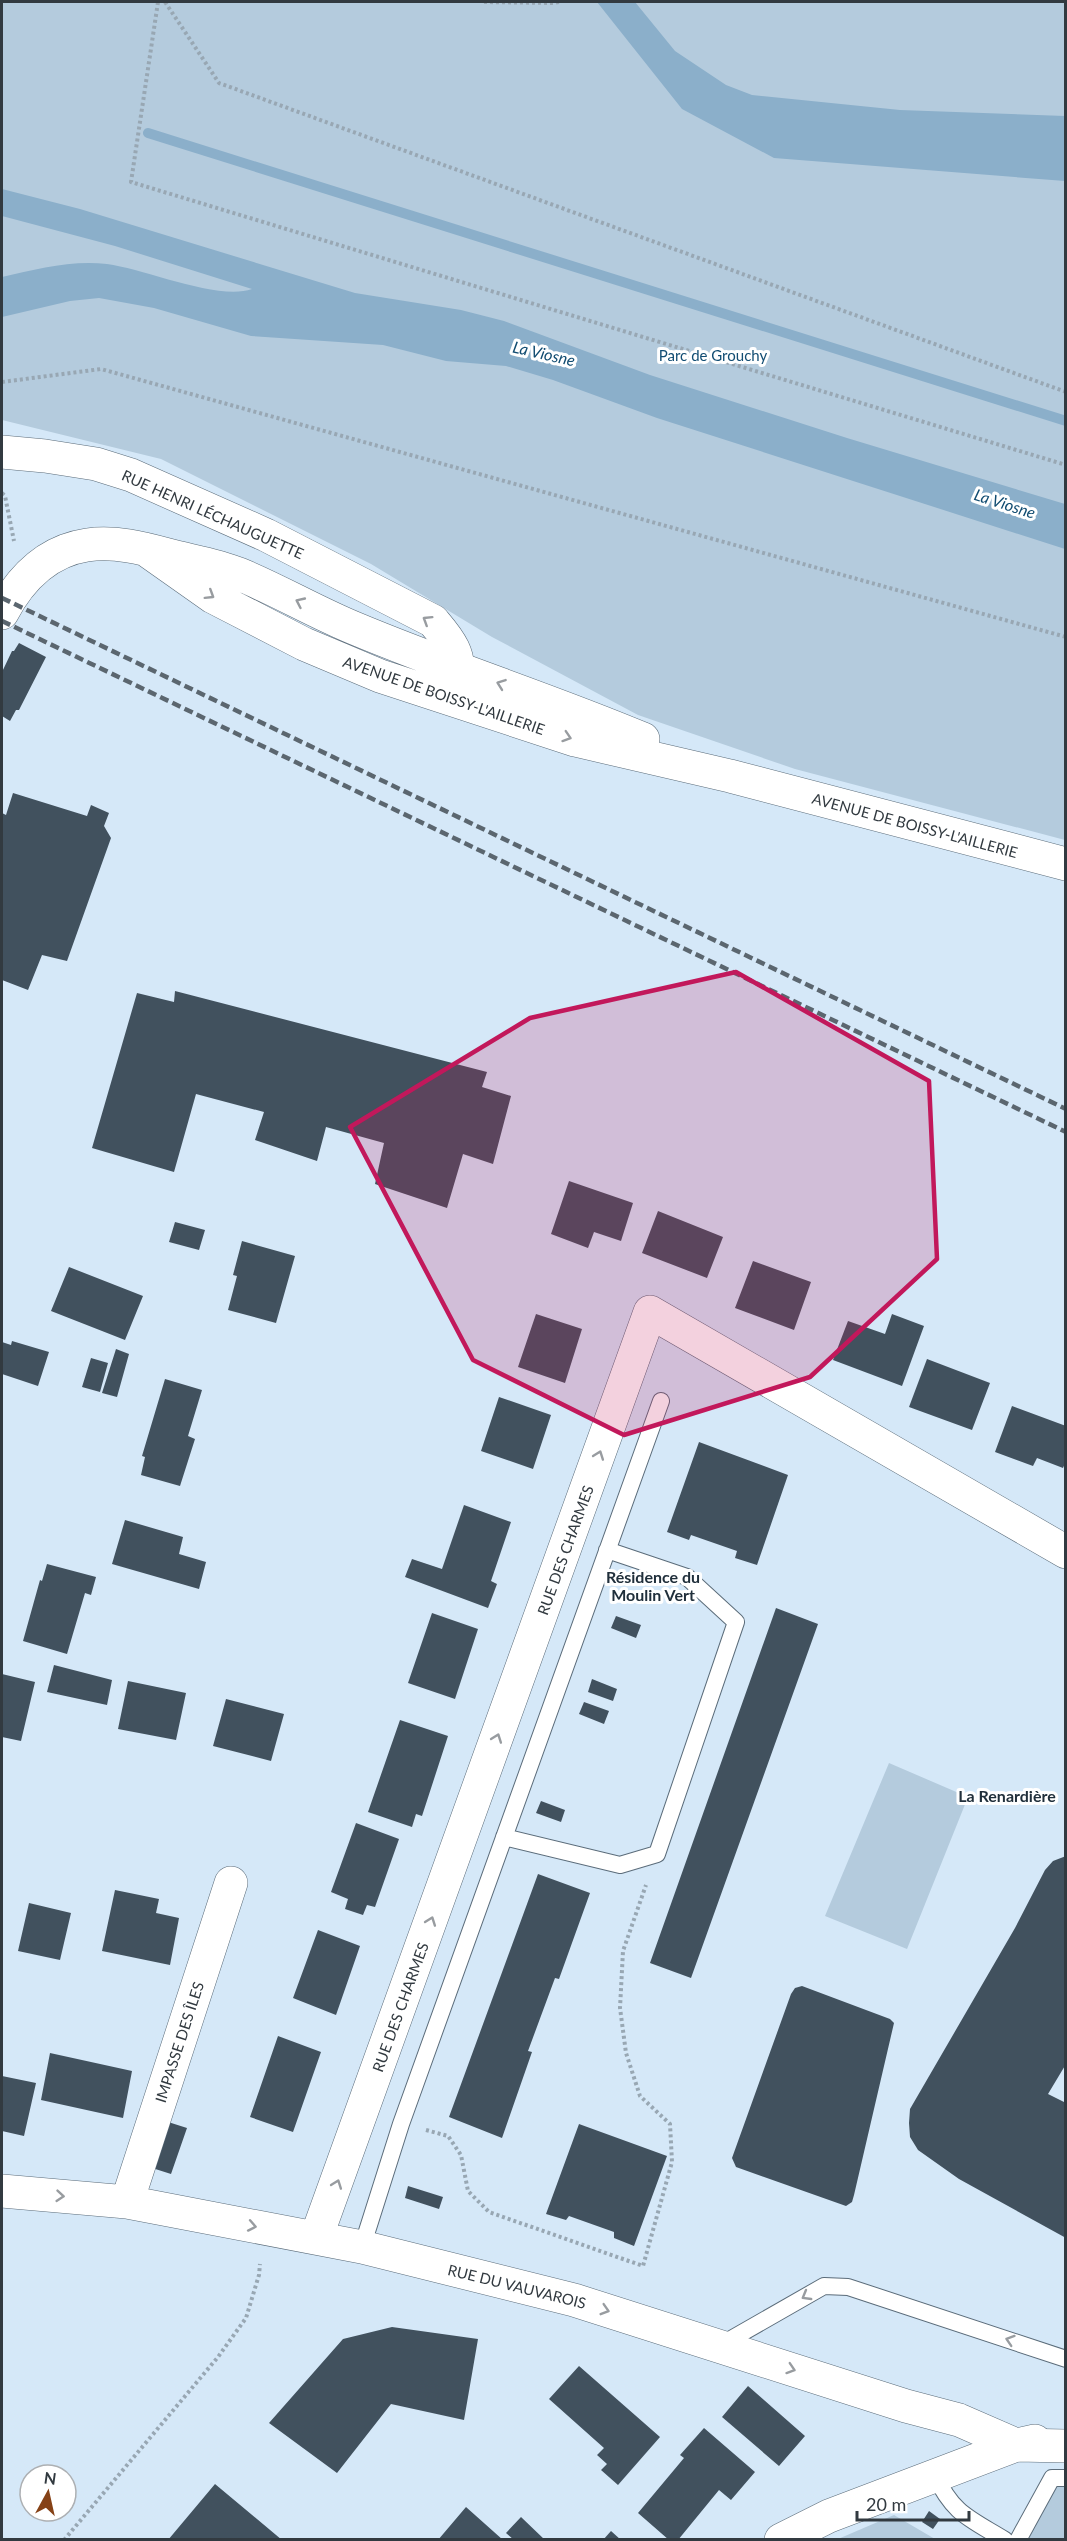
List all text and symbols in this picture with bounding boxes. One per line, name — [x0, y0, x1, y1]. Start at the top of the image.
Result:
water label: La Viosne — [511, 337, 577, 369]
park label: Parc de Grouchy — [659, 346, 767, 364]
street label: RUE HENRI LÉCHAUGUETTE — [119, 466, 307, 562]
water label: La Viosne — [972, 484, 1038, 522]
one-way arrow — [204, 587, 214, 599]
one-way arrow — [295, 598, 306, 610]
one-way arrow — [423, 616, 434, 627]
street label: AVENUE DE BOISSY-L'AILLERIE — [341, 652, 547, 738]
one-way arrow — [496, 678, 507, 691]
one-way arrow — [561, 730, 572, 742]
street label: AVENUE DE BOISSY-L'AILLERIE — [810, 789, 1020, 861]
one-way arrow — [591, 1450, 604, 1461]
street label: RUE DES CHARMES — [533, 1483, 597, 1617]
district label: Résidence du Moulin Vert — [606, 1567, 700, 1604]
one-way arrow — [490, 1733, 503, 1743]
district label: La Renardière — [958, 1786, 1056, 1805]
one-way arrow — [424, 1916, 437, 1927]
street label: RUE DES CHARMES — [368, 1940, 432, 2074]
street label: IMPASSE DES ÎLES — [151, 1979, 207, 2105]
one-way arrow — [329, 2179, 342, 2190]
one-way arrow — [55, 2189, 64, 2202]
one-way arrow — [247, 2219, 257, 2232]
street label: RUE DU VAUVAROIS — [446, 2260, 588, 2312]
one-way arrow — [801, 2289, 812, 2301]
one-way arrow — [599, 2302, 610, 2315]
one-way arrow — [1005, 2335, 1016, 2348]
one-way arrow — [785, 2362, 796, 2374]
north arrow — [18, 2463, 78, 2523]
text: N — [43, 2467, 58, 2488]
scale bar — [857, 2484, 970, 2522]
text: 20 m — [866, 2493, 906, 2515]

